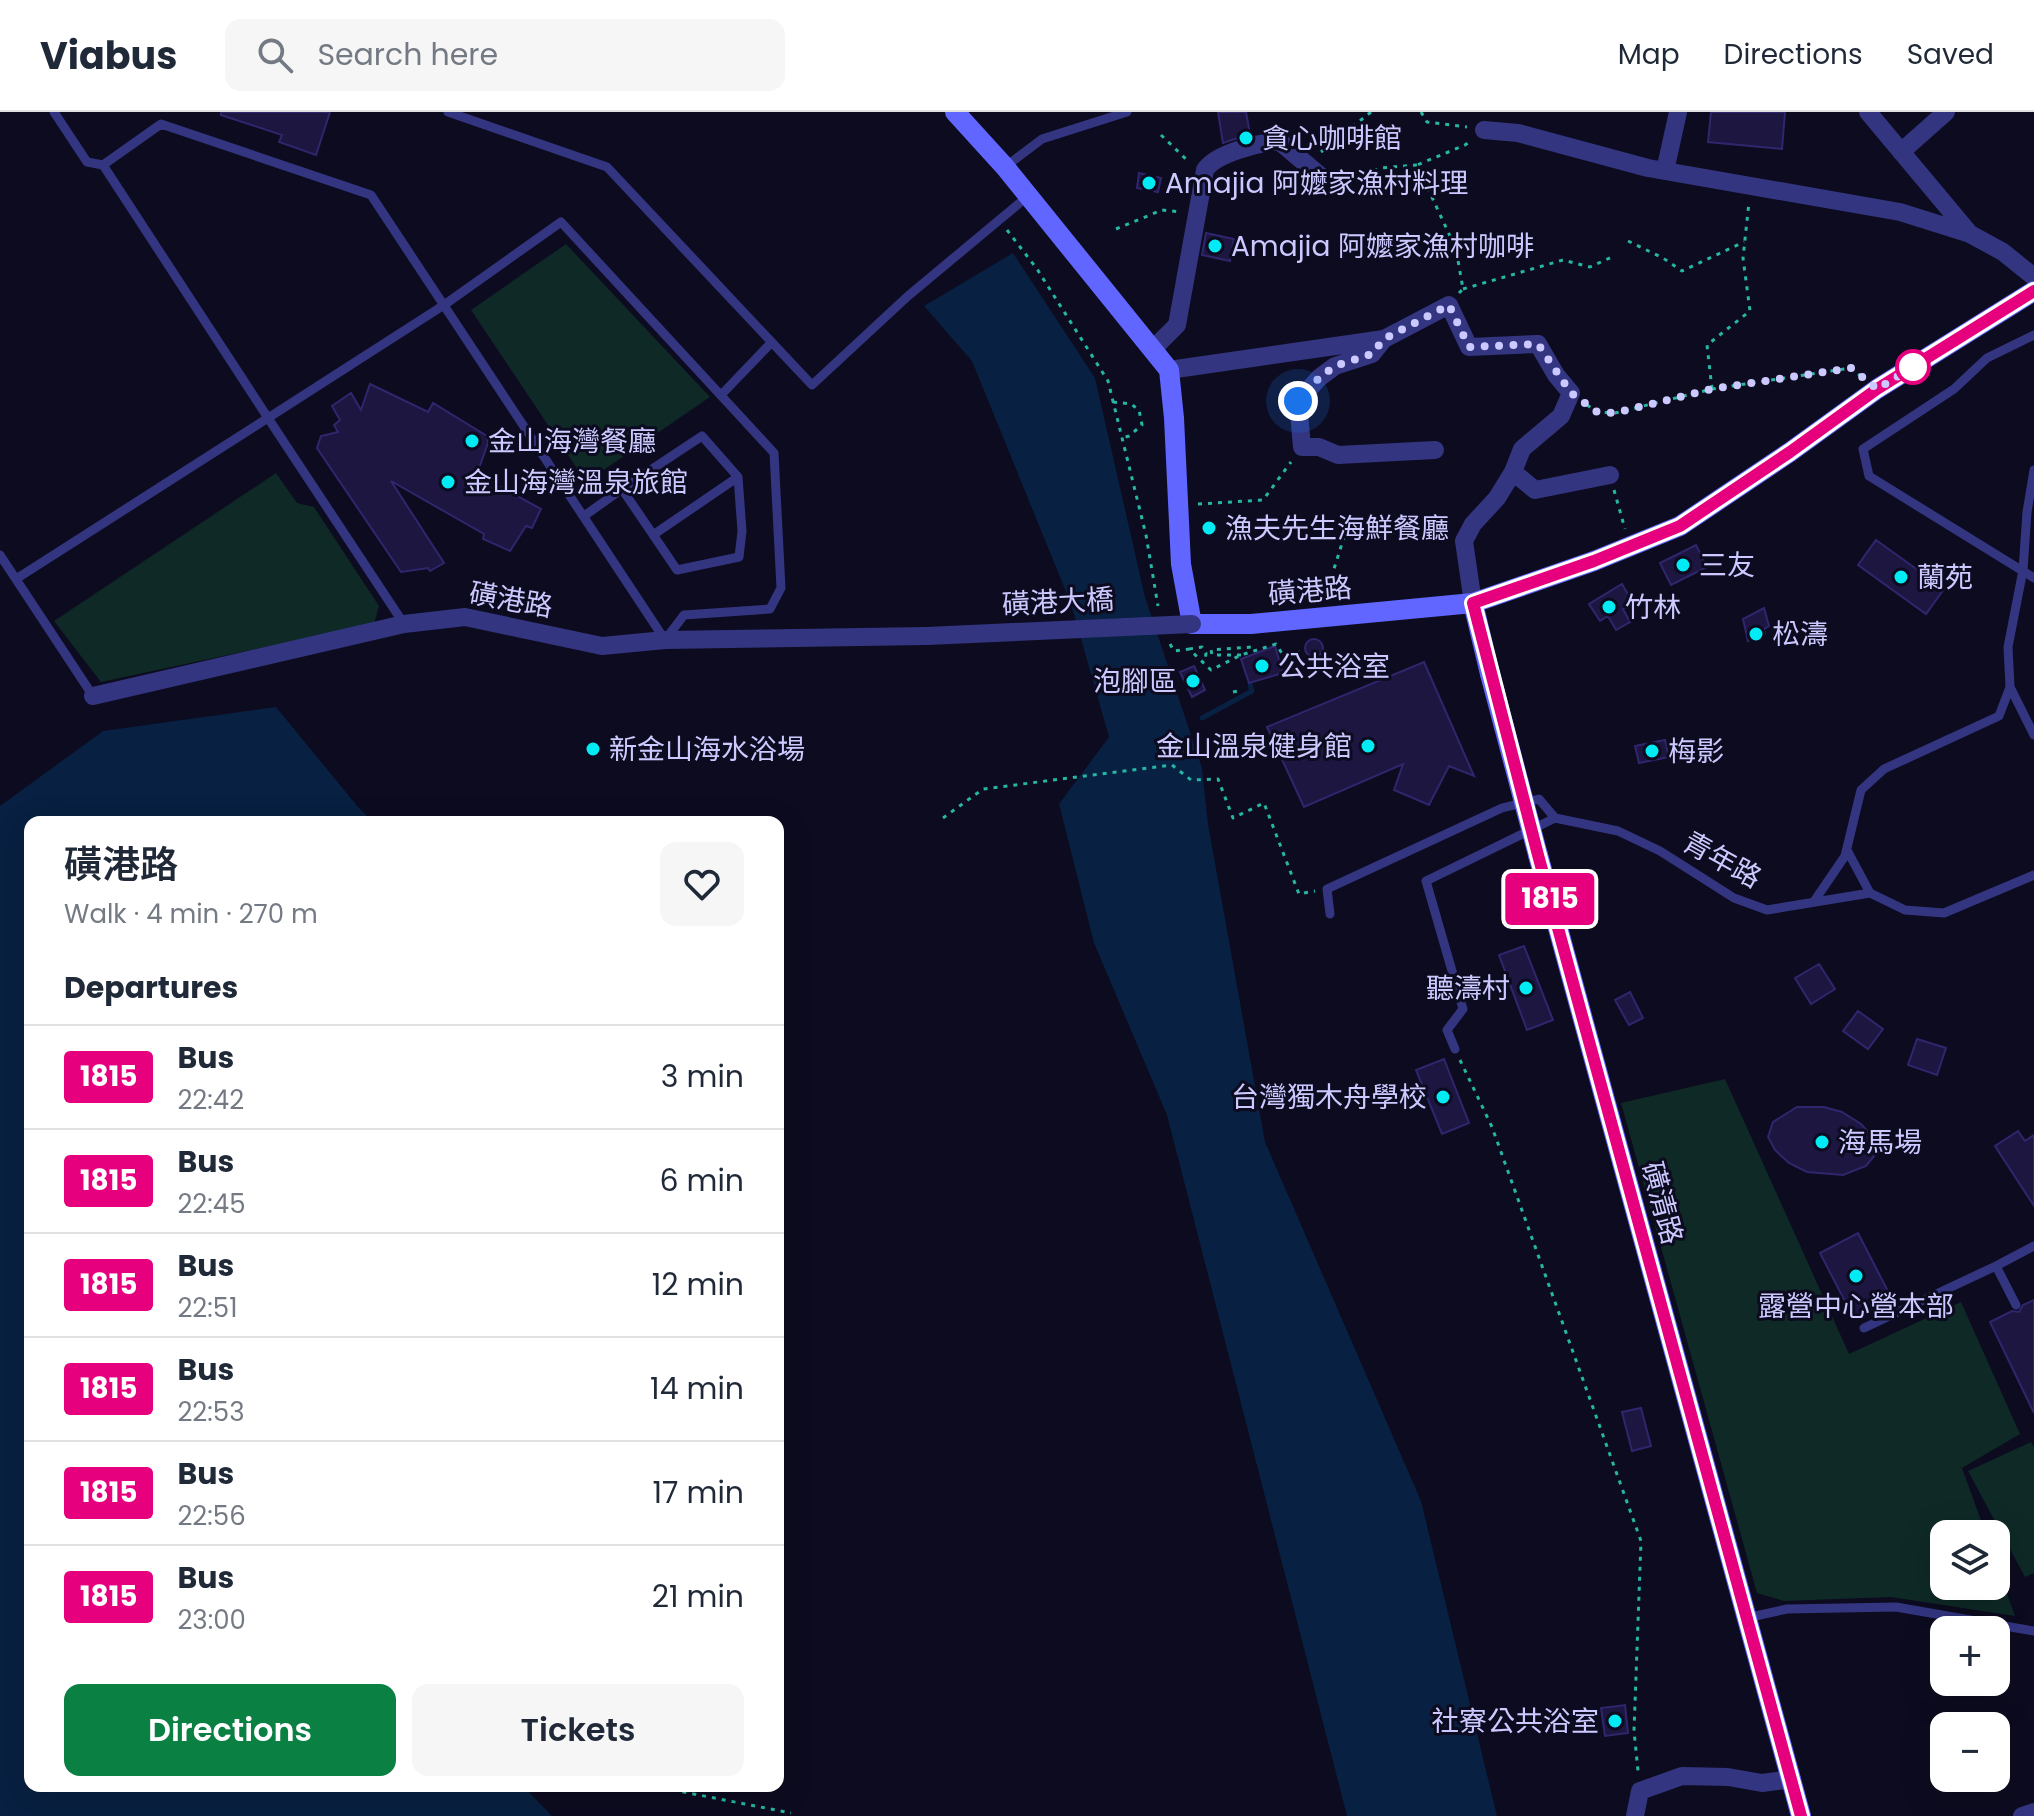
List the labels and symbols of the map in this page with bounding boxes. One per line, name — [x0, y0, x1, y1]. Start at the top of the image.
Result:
place label: 貪心咖啡館 — [1262, 119, 1402, 158]
marker: 貪心咖啡館 — [1237, 129, 1255, 147]
place label: Amajia 阿嬤家漁村料理 — [1165, 164, 1468, 203]
marker: Amajia 阿嬤家漁村料理 — [1140, 174, 1158, 192]
place label: Amajia 阿嬤家漁村咖啡 — [1231, 227, 1534, 266]
marker: Amajia 阿嬤家漁村咖啡 — [1206, 237, 1224, 255]
unlabelled marker — [1896, 350, 1930, 384]
your location — [1278, 381, 1318, 421]
place label: 金山海灣餐廳 — [488, 422, 656, 461]
marker: 金山海灣餐廳 — [463, 432, 481, 450]
place label: 金山海灣溫泉旅館 — [464, 463, 688, 502]
marker: 金山海灣溫泉旅館 — [439, 473, 457, 491]
place label: 漁夫先生海鮮餐廳 — [1225, 509, 1449, 548]
marker: 漁夫先生海鮮餐廳 — [1200, 519, 1218, 537]
place label: 三友 — [1699, 546, 1755, 585]
marker: 三友 — [1674, 556, 1692, 574]
place label: 蘭苑 — [1917, 558, 1973, 597]
street label: 磺港路 — [1266, 568, 1354, 614]
marker: 蘭苑 — [1892, 568, 1910, 586]
street label: 磺港路 — [466, 574, 556, 626]
street label: 磺港大橋 — [1001, 580, 1115, 624]
place label: 竹林 — [1625, 588, 1681, 627]
marker: 竹林 — [1600, 598, 1618, 616]
place label: 松濤 — [1772, 615, 1828, 654]
marker: 松濤 — [1747, 625, 1765, 643]
place label: 公共浴室 — [1278, 647, 1390, 686]
marker: 公共浴室 — [1253, 657, 1271, 675]
place label: 泡腳區 — [1093, 662, 1177, 701]
marker: 泡腳區 — [1184, 672, 1202, 690]
place label: 金山溫泉健身館 — [1156, 727, 1352, 766]
place label: 新金山海水浴場 — [609, 730, 805, 769]
place label: 梅影 — [1668, 732, 1724, 771]
marker: 金山溫泉健身館 — [1359, 737, 1377, 755]
marker: 新金山海水浴場 — [584, 740, 602, 758]
marker: 梅影 — [1643, 742, 1661, 760]
street label: 青年路 — [1676, 823, 1768, 897]
line badge: 1815 — [1494, 873, 1606, 925]
place label: 聽濤村 — [1426, 969, 1510, 1008]
marker: 聽濤村 — [1517, 979, 1535, 997]
place label: 台灣獨木舟學校 — [1231, 1078, 1427, 1117]
marker: 台灣獨木舟學校 — [1434, 1088, 1452, 1106]
place label: 海馬場 — [1838, 1123, 1922, 1162]
marker: 海馬場 — [1813, 1133, 1831, 1151]
street label: 磺清路 — [1632, 1157, 1692, 1249]
marker: 露營中心營本部 — [1847, 1267, 1865, 1285]
place label: 露營中心營本部 — [1758, 1287, 1954, 1326]
place label: 社寮公共浴室 — [1431, 1702, 1599, 1741]
marker: 社寮公共浴室 — [1606, 1712, 1624, 1730]

